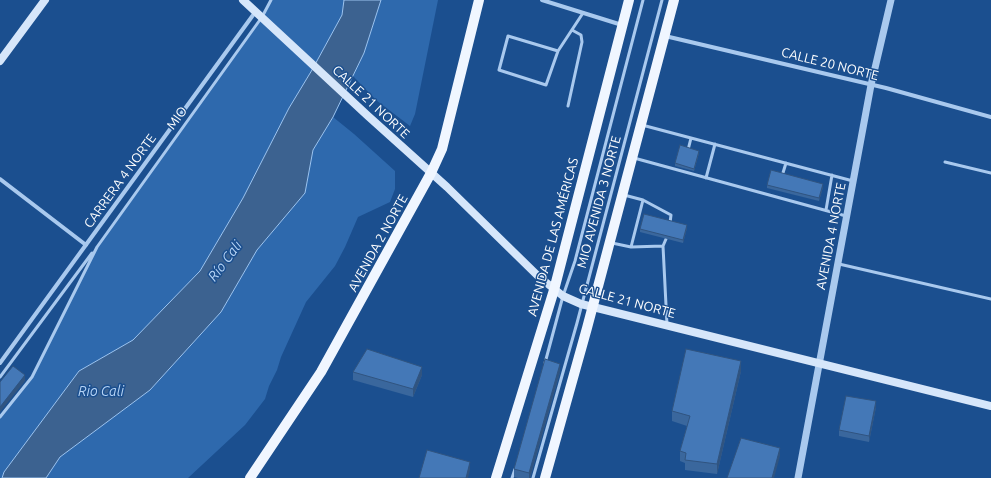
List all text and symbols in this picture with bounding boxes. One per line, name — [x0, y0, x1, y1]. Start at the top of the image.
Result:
street label: CALLE 20 NORTE — [780, 44, 880, 84]
street label: CALLE 21 NORTE — [329, 62, 413, 142]
street label: MIO — [163, 103, 191, 133]
street label: CARRERA 4 NORTE — [81, 131, 159, 231]
street label: MIO AVENIDA 3 NORTE — [574, 134, 624, 270]
street label: AVENIDA DE LAS AMÉRICAS — [524, 156, 582, 318]
street label: AVENIDA 4 NORTE — [813, 181, 849, 291]
street label: AVENIDA 2 NORTE — [345, 192, 411, 294]
water label: Río Cali — [204, 237, 246, 285]
street label: CALLE 21 NORTE — [577, 281, 677, 321]
water label: Rio Cali — [78, 383, 124, 399]

